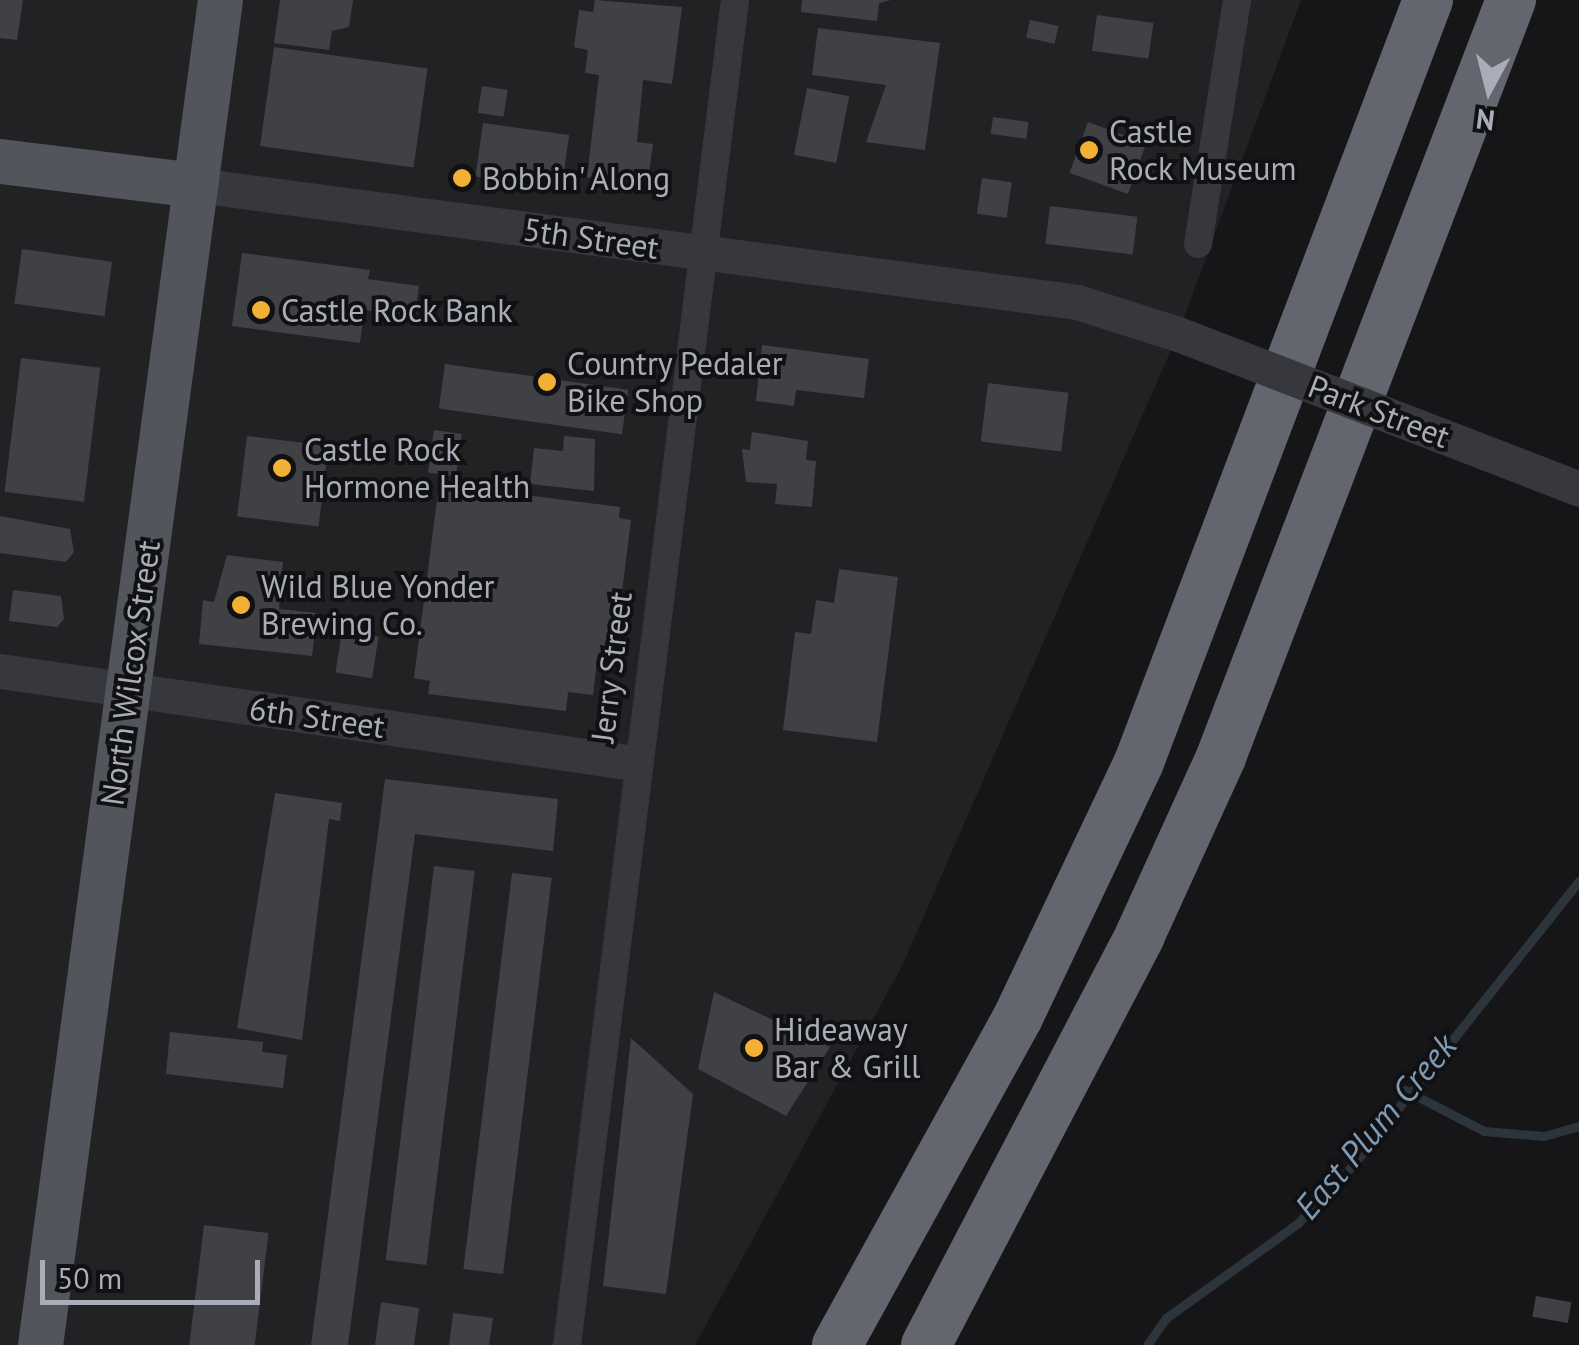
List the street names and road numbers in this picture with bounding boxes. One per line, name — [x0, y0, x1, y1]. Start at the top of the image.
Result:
street label: 5th Street — [521, 210, 661, 266]
street label: Park Street — [1303, 366, 1455, 456]
street label: North Wilcox Street — [92, 537, 168, 809]
street label: Jerry Street — [583, 589, 639, 745]
street label: 6th Street — [247, 689, 387, 745]

